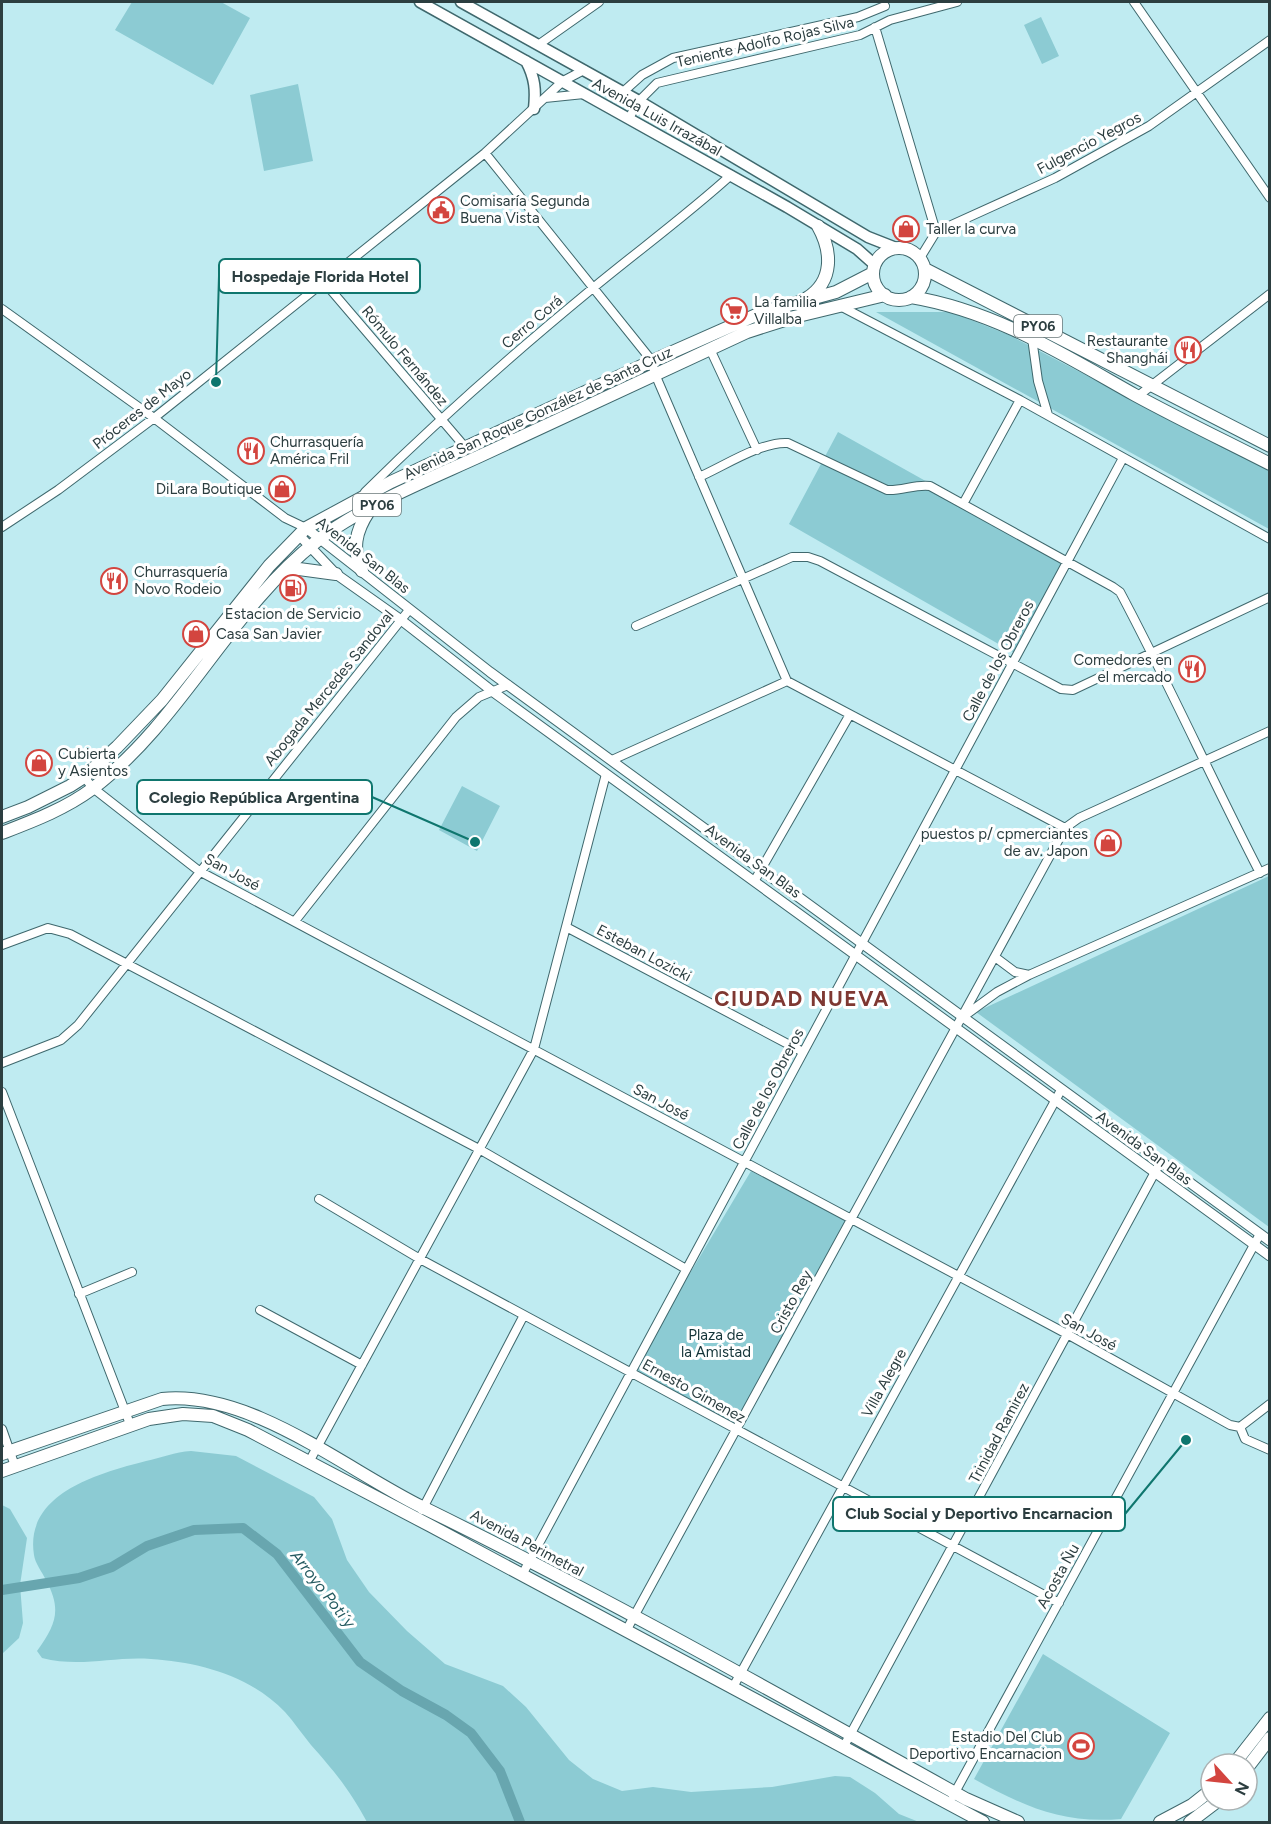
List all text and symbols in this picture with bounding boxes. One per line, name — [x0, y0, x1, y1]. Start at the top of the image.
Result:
street label: Teniente Adolfo Rojas Silva — [674, 13, 856, 71]
street label: Avenida Luis Irrazábal — [589, 74, 725, 160]
street label: Fulgencio Yegros — [1034, 108, 1144, 178]
place label: Comisaría Segunda Buena Vista — [460, 192, 590, 227]
public building icon: Comisaría Segunda Buena Vista — [426, 195, 456, 225]
shop icon: Taller la curva — [891, 214, 921, 244]
place label: Taller la curva — [926, 220, 1016, 238]
callout: Hospedaje Florida Hotel — [219, 259, 420, 293]
text: Hospedaje Florida Hotel — [231, 267, 409, 286]
street label: Cerro Corá — [498, 291, 566, 353]
place label: La familia Villalba — [754, 293, 817, 328]
supermarket icon: La familia Villalba — [719, 296, 749, 326]
street label: Rómulo Fernández — [358, 302, 452, 410]
road number: PY06 — [1014, 315, 1062, 337]
place label: Restaurante Shanghái — [1087, 332, 1168, 367]
restaurant icon: Restaurante Shanghái — [1173, 335, 1203, 365]
street label: Avenida San Roque González de Santa Cruz — [401, 343, 675, 483]
street label: Próceres de Mayo — [89, 365, 195, 453]
place label: Churrasquería América Fril — [270, 433, 364, 468]
restaurant icon: Churrasquería América Fril — [236, 436, 266, 466]
shop icon: DiLara Boutique — [267, 474, 297, 504]
place label: DiLara Boutique — [156, 480, 262, 498]
road number: PY06 — [353, 494, 401, 516]
street label: Avenida San Blas — [313, 513, 413, 597]
place label: Churrasquería Novo Rodeio — [134, 563, 228, 598]
restaurant icon: Churrasquería Novo Rodeio — [99, 566, 129, 596]
fuel station icon: Estacion de Servicio — [278, 573, 308, 603]
street label: Calle de los Obreros — [958, 597, 1038, 725]
place label: Estacion de Servicio — [225, 605, 361, 623]
street label: Abogada Mercedes Sandoval — [261, 606, 397, 770]
shop icon: Casa San Javier — [181, 619, 211, 649]
place label: Casa San Javier — [216, 625, 322, 643]
place label: Comedores en el mercado — [1074, 651, 1172, 686]
restaurant icon: Comedores en el mercado — [1177, 654, 1207, 684]
place label: Cubierta y Asientos — [58, 745, 128, 780]
shop icon: Cubierta y Asientos — [24, 748, 54, 778]
callout: Colegio República Argentina — [137, 780, 372, 814]
text: Colegio República Argentina — [149, 788, 359, 807]
street label: Avenida San Blas — [702, 820, 804, 902]
place label: puestos p/ cpmerciantes de av. Japon — [921, 825, 1088, 860]
shop icon: puestos p/ cpmerciantes de av. Japon — [1093, 828, 1123, 858]
street label: San José — [201, 849, 263, 895]
street label: Esteban Lozicki — [594, 921, 694, 985]
district label: CIUDAD NUEVA — [714, 986, 890, 1011]
street label: Calle de los Obreros — [728, 1025, 808, 1153]
street label: San José — [630, 1080, 692, 1124]
street label: Avenida San Blas — [1093, 1107, 1195, 1189]
street label: Cristo Rey — [766, 1267, 816, 1337]
street label: San José — [1058, 1309, 1120, 1355]
park label: Plaza de la Amistad — [681, 1326, 751, 1361]
street label: Villa Alegre — [858, 1346, 910, 1420]
street label: Ernesto Gimenez — [639, 1355, 749, 1427]
street label: Trinidad Ramirez — [965, 1380, 1033, 1486]
callout: Club Social y Deportivo Encarnacion — [833, 1497, 1125, 1531]
text: Club Social y Deportivo Encarnacion — [845, 1504, 1113, 1523]
street label: Avenida Perimetral — [467, 1506, 587, 1580]
street label: Acosta Ñu — [1033, 1541, 1083, 1611]
water label: Arroyo Poti´y — [286, 1546, 360, 1632]
place label: Estadio Del Club Deportivo Encarnacion — [909, 1728, 1062, 1763]
sports icon: Estadio Del Club Deportivo Encarnacion — [1066, 1731, 1096, 1761]
north arrow — [1199, 1752, 1259, 1812]
text: N — [1231, 1779, 1253, 1798]

